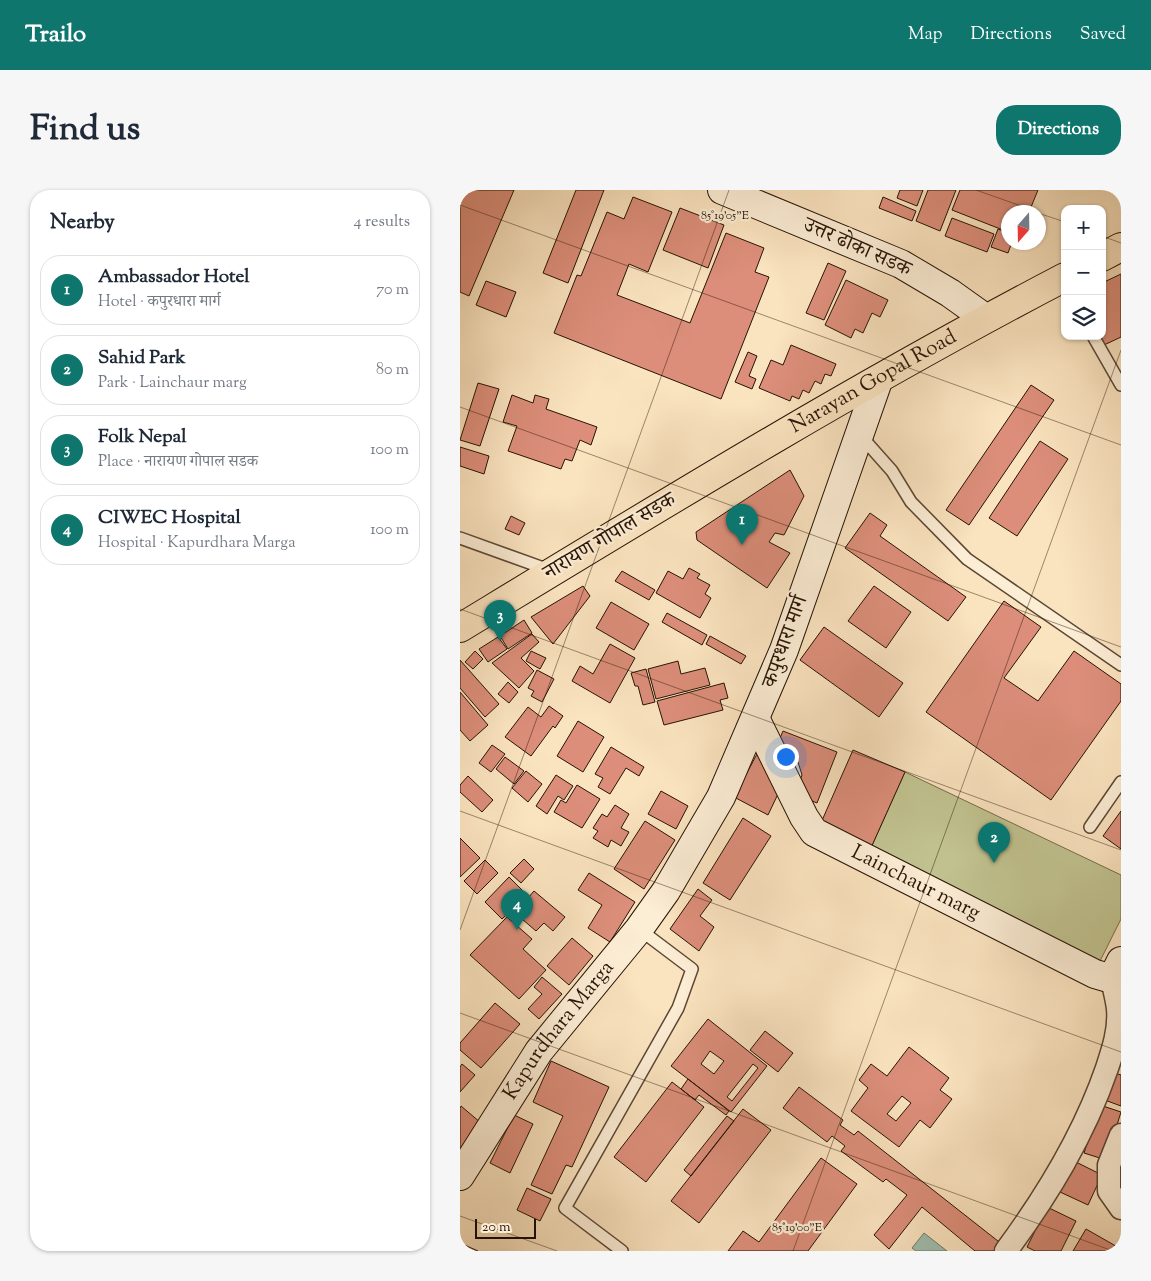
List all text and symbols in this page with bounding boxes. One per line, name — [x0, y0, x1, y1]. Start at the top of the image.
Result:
text: Trailo — [25, 18, 86, 52]
text: Map — [908, 22, 943, 48]
text: Directions — [971, 22, 1052, 48]
text: Saved — [1080, 22, 1126, 48]
text: Find us — [30, 105, 140, 156]
button: Directions — [996, 105, 1121, 155]
north arrow — [1001, 205, 1046, 250]
map controls — [1061, 205, 1106, 340]
button: + — [1061, 205, 1106, 250]
text: 85°19'05"E — [701, 207, 750, 225]
text: Nearby — [50, 208, 115, 238]
street label: उत्तर ढोका सडक — [797, 210, 917, 286]
text: 4 results — [354, 211, 410, 234]
button: − — [1061, 250, 1106, 295]
text: Ambassador Hotel — [98, 264, 250, 291]
text: 1 — [64, 279, 70, 302]
text: 70 m — [376, 279, 409, 302]
text: Hotel · कपुरधारा मार्ग — [98, 291, 221, 314]
button: layers — [1061, 295, 1106, 340]
street label: Narayan Gopal Road — [784, 323, 962, 442]
text: Sahid Park — [98, 345, 186, 372]
text: 2 — [63, 359, 71, 382]
text: 80 m — [376, 359, 409, 382]
text: Park · Lainchaur marg — [98, 372, 247, 395]
text: Folk Nepal — [98, 424, 187, 451]
text: 3 — [64, 439, 70, 462]
text: 100 m — [370, 439, 409, 462]
text: Place · नारायण गोपाल सडक — [98, 451, 258, 474]
street label: नारायण गोपाल सडक — [537, 485, 683, 589]
pin: 1 — [726, 504, 758, 545]
text: CIWEC Hospital — [98, 505, 241, 532]
text: 4 — [63, 519, 71, 542]
text: 100 m — [370, 519, 409, 542]
text: Hospital · Kapurdhara Marga — [98, 532, 296, 555]
street label: कपुरधारा मार्ग — [755, 591, 817, 693]
pin: 3 — [484, 600, 516, 641]
your location — [773, 744, 799, 770]
pin: 2 — [978, 822, 1010, 863]
street label: Lainchaur marg — [846, 838, 985, 928]
pin: 4 — [501, 889, 533, 930]
street label: Kapurdhara Marga — [496, 954, 622, 1106]
scale bar — [475, 1216, 536, 1239]
text: 20 m — [482, 1218, 511, 1238]
text: 85°19'00"E — [772, 1219, 823, 1237]

